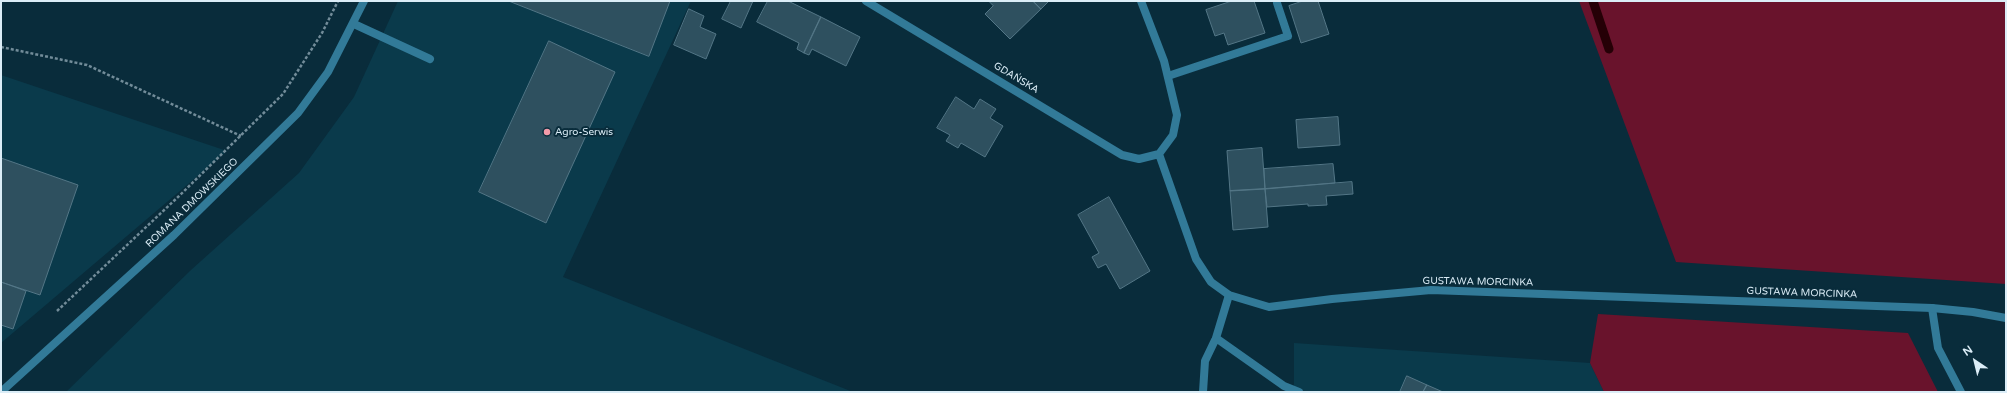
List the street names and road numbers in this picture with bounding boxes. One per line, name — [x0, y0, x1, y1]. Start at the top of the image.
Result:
street label: GDAŃSKA — [991, 60, 1041, 96]
street label: ROMANA DMOWSKIEGO — [143, 156, 241, 250]
street label: GUSTAWA MORCINKA — [1423, 275, 1533, 289]
street label: GUSTAWA MORCINKA — [1746, 285, 1858, 301]

